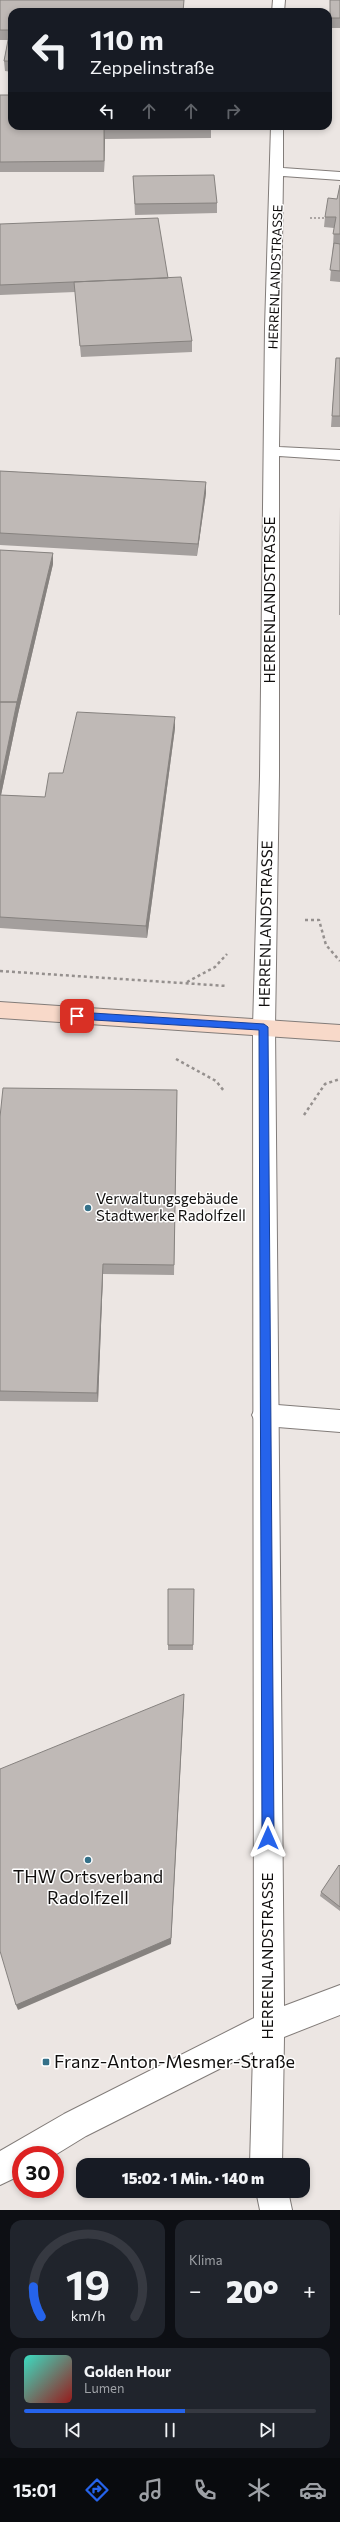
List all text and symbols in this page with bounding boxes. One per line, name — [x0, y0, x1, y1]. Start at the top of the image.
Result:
text: 110 m — [90, 22, 164, 56]
icon: left — [24, 24, 76, 76]
text: Zeppelinstraße — [90, 56, 214, 78]
icon: left — [96, 100, 118, 122]
icon: ahead — [138, 100, 160, 122]
icon: ahead — [180, 100, 202, 122]
icon: right — [222, 100, 244, 122]
street label: HERRENLANDSTRASSE — [264, 204, 286, 350]
street label: HERRENLANDSTRASSE — [260, 516, 278, 683]
street label: HERRENLANDSTRASSE — [255, 840, 275, 1008]
pin — [60, 999, 94, 1033]
icon: arrive — [66, 1005, 88, 1027]
place label: Verwaltungsgebäude Stadtwerke Radolfzell — [96, 1189, 246, 1224]
marker: Verwaltungsgebäude Stadtwerke Radolfzell — [83, 1203, 93, 1213]
position arrow — [247, 1817, 289, 1859]
marker: THW Ortsverband Radolfzell — [83, 1855, 93, 1865]
place label: THW Ortsverband Radolfzell — [13, 1865, 163, 1908]
street label: HERRENLANDSTRASSE — [258, 1872, 276, 2039]
place label: Franz-Anton-Mesmer-Straße — [54, 2050, 295, 2072]
marker: Franz-Anton-Mesmer-Straße — [41, 2057, 51, 2067]
speed limit sign: 30 — [12, 2146, 64, 2198]
text: 15:02 · 1 Min. · 140 m — [122, 2169, 264, 2187]
text: Klima — [189, 2252, 223, 2268]
text: 19 — [65, 2258, 110, 2309]
text: 20° — [226, 2272, 279, 2309]
text: − — [189, 2277, 202, 2304]
text: + — [303, 2277, 316, 2304]
text: km/h — [70, 2306, 105, 2324]
text: Golden Hour — [84, 2362, 171, 2380]
text: Lumen — [84, 2380, 124, 2396]
icon: previous — [62, 2419, 84, 2441]
icon: pause — [159, 2419, 181, 2441]
icon: next — [256, 2419, 278, 2441]
icon: directions — [83, 2476, 111, 2504]
icon: music — [137, 2476, 165, 2504]
icon: phone — [191, 2476, 219, 2504]
icon: climate — [245, 2476, 273, 2504]
icon: car — [299, 2476, 327, 2504]
text: 15:01 — [13, 2479, 57, 2501]

